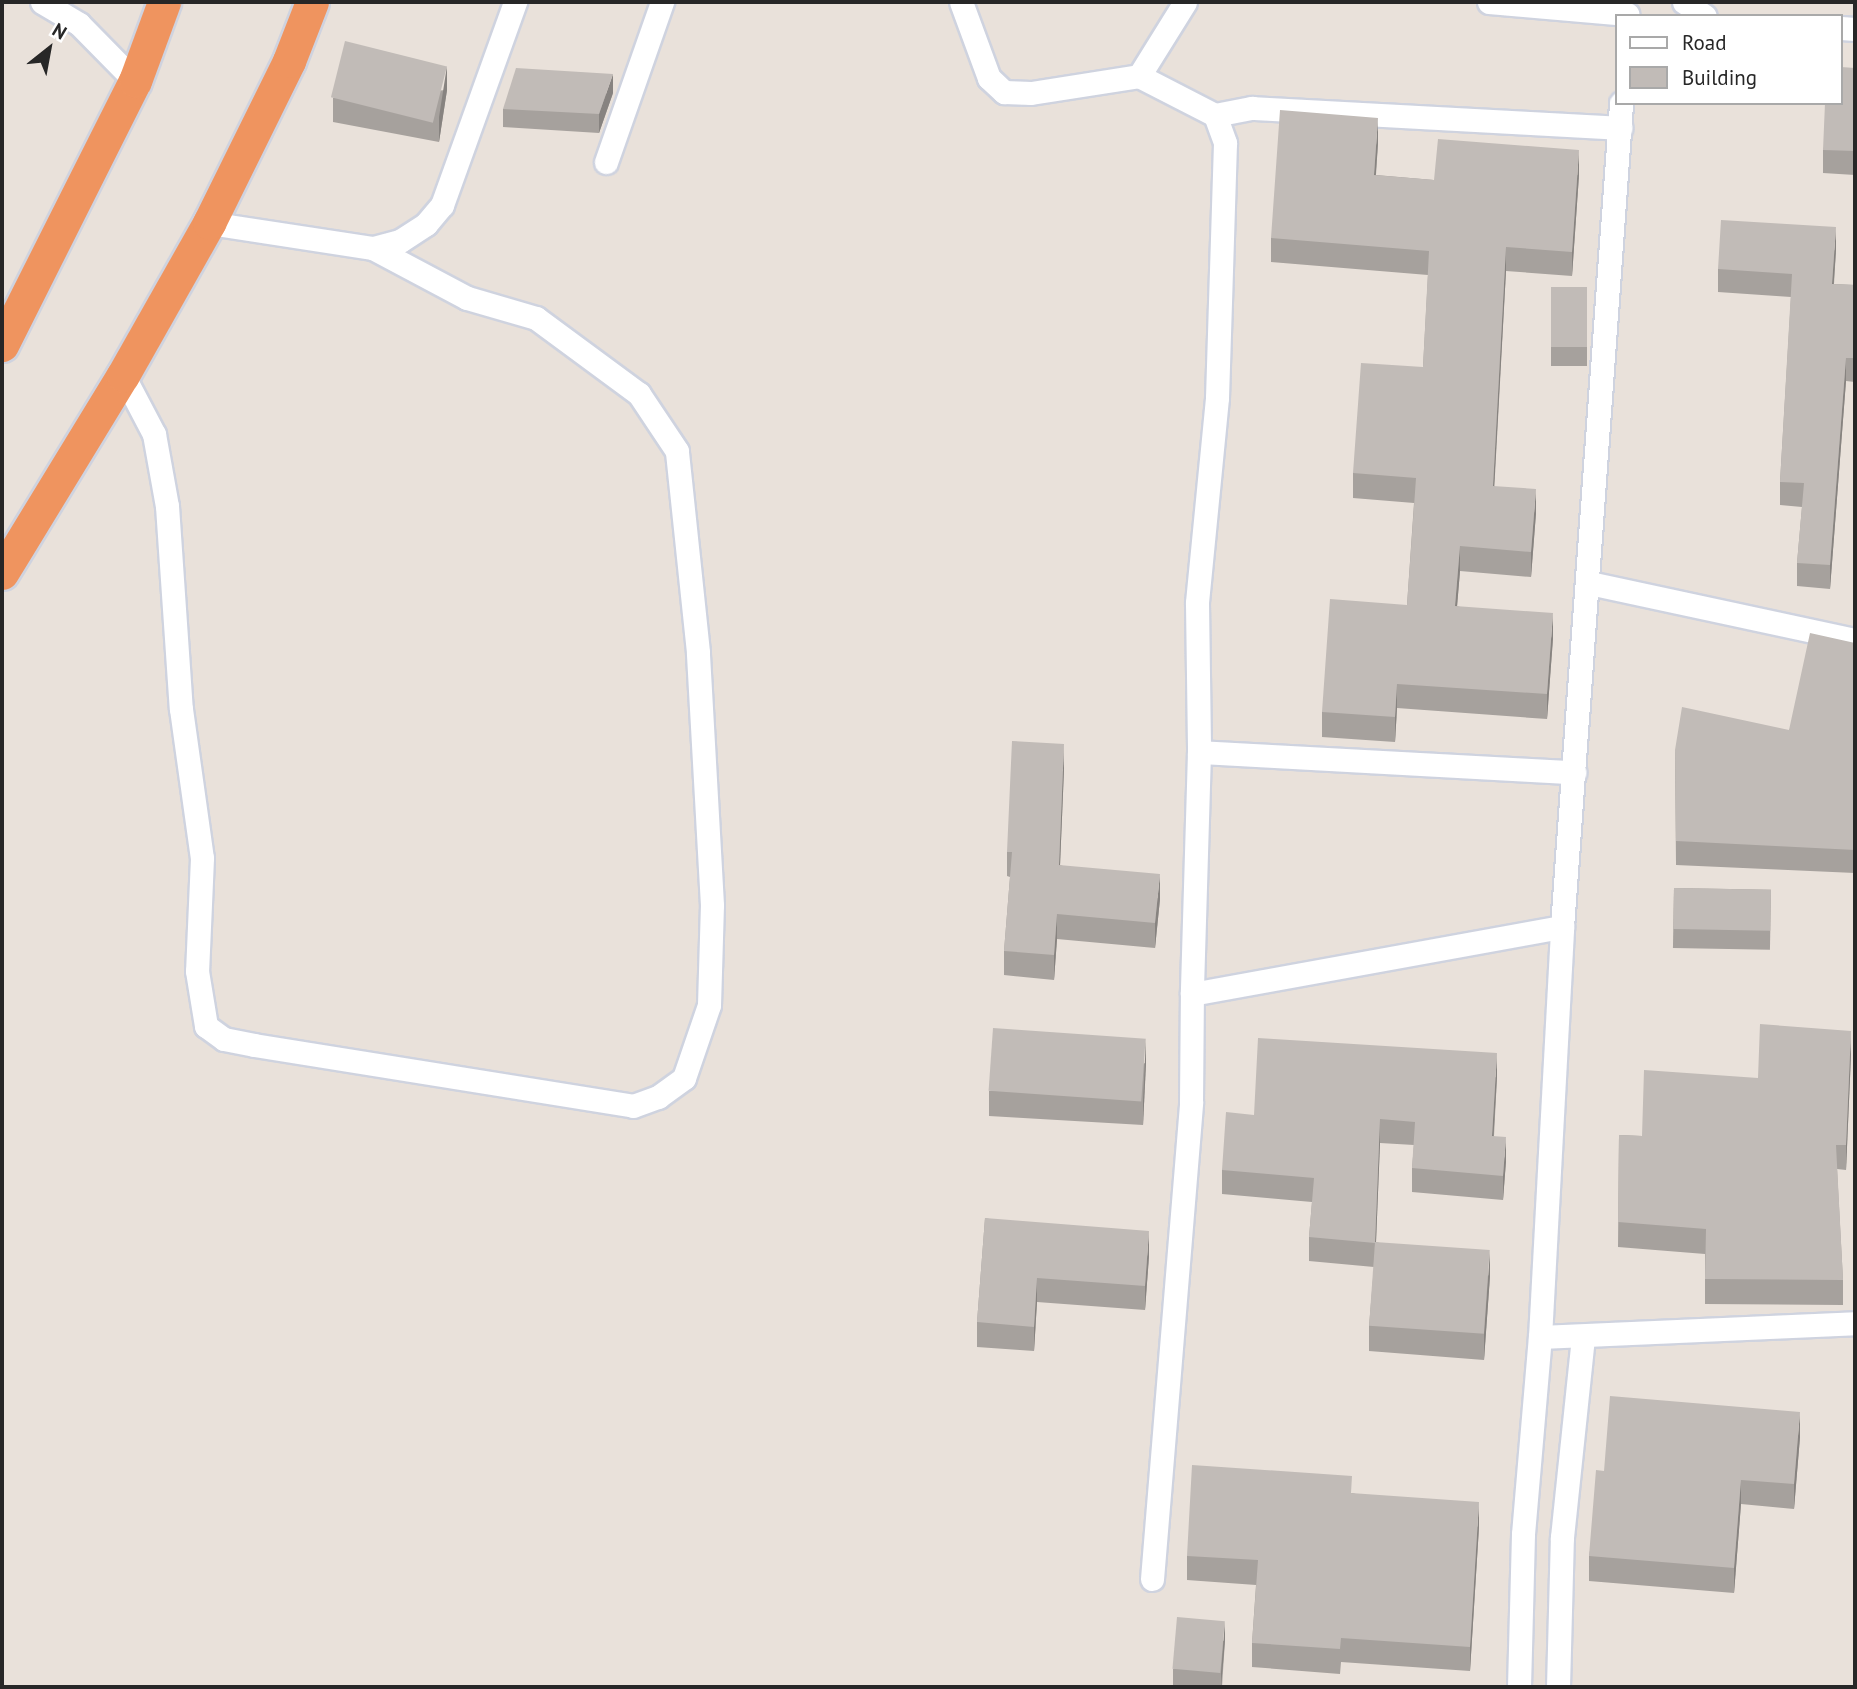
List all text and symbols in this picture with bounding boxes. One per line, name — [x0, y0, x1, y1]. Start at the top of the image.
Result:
north arrow — [14, 14, 84, 84]
legend — [1616, 14, 1843, 105]
text: N — [48, 17, 71, 44]
text: Road — [1682, 29, 1726, 56]
text: Building — [1682, 64, 1757, 91]

